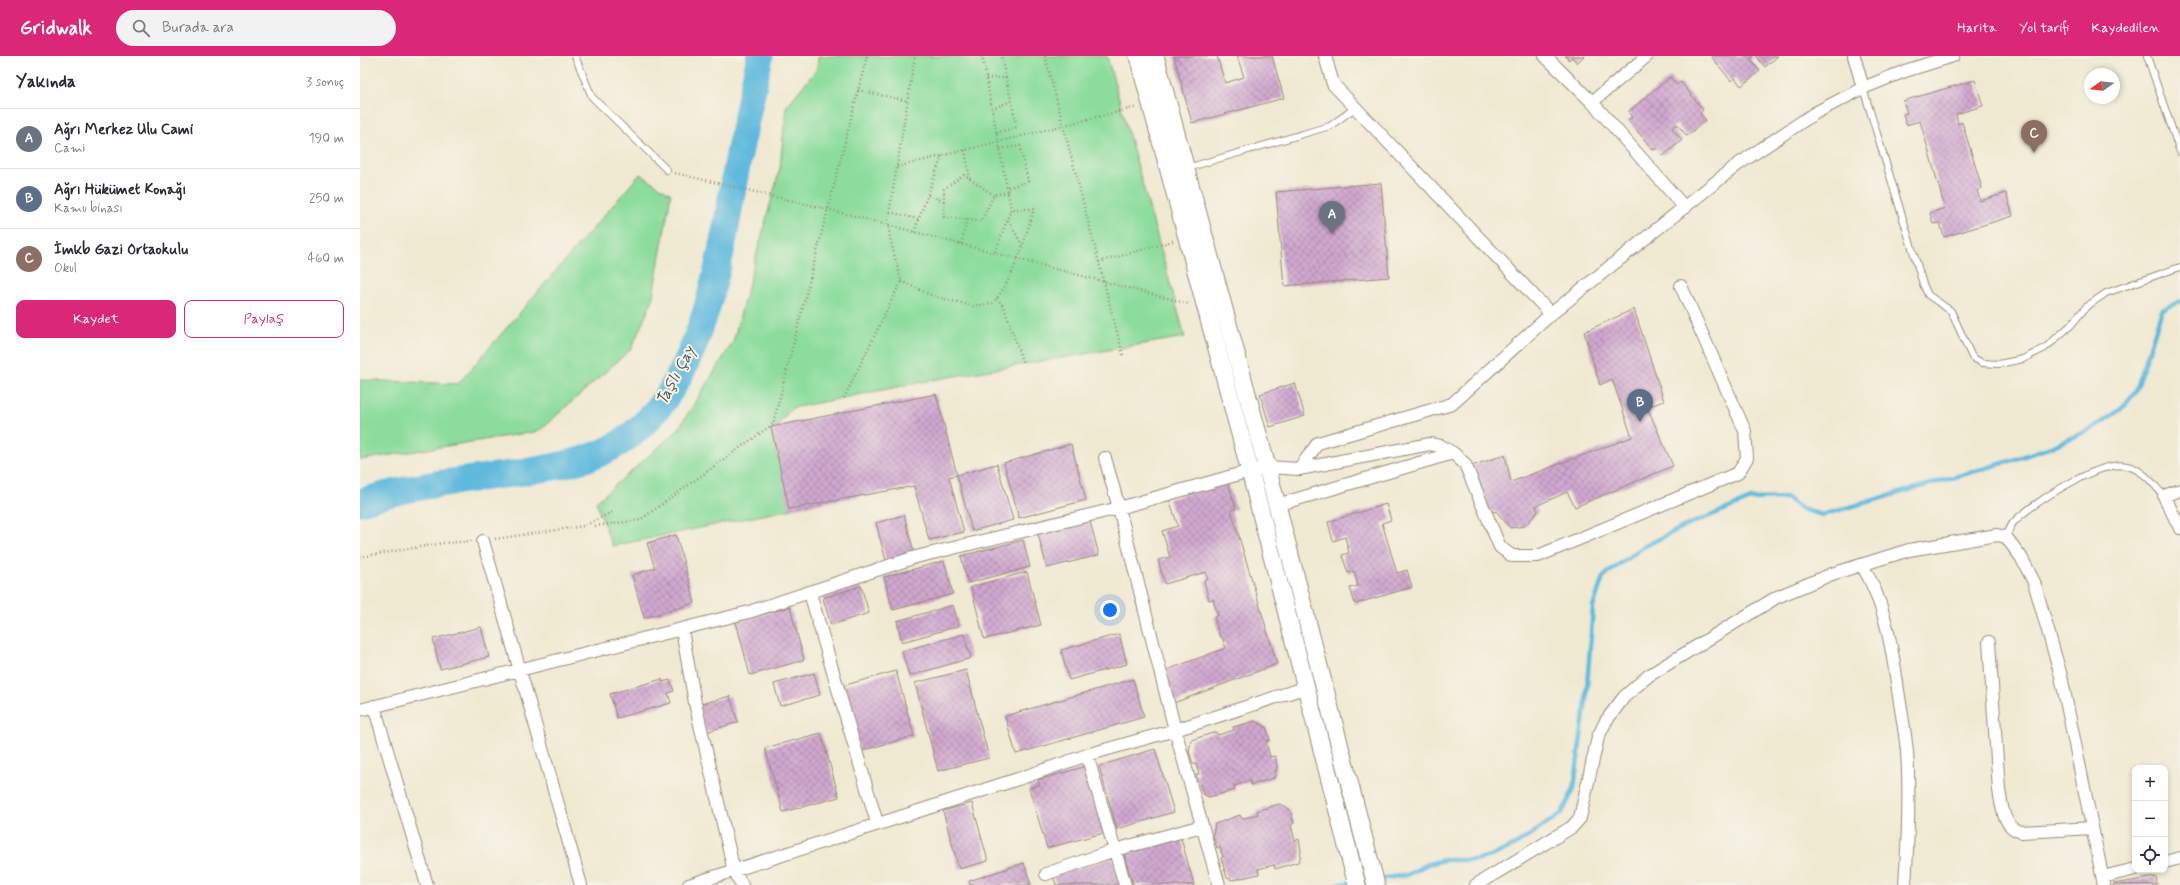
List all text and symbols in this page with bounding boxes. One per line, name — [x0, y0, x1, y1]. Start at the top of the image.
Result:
search box — [116, 10, 396, 46]
text: Gridwalk — [20, 16, 92, 41]
icon: search — [130, 17, 152, 39]
text: Burada ara — [162, 18, 234, 38]
text: Harita — [1957, 19, 1997, 37]
text: Yol tarifi — [2019, 19, 2069, 37]
text: Kaydedilen — [2091, 19, 2160, 37]
north arrow — [2084, 68, 2120, 104]
text: Yakında — [16, 71, 76, 93]
text: 3 sonuç — [306, 74, 344, 91]
text: Ağrı Merkez Ulu Cami — [54, 120, 193, 140]
pin: C — [2021, 120, 2047, 153]
text: A — [25, 130, 33, 147]
text: 190 m — [309, 130, 344, 147]
text: Cami — [54, 140, 85, 157]
text: Ağrı Hükümet Konağı — [54, 180, 186, 200]
text: B — [25, 190, 33, 207]
text: 250 m — [309, 190, 344, 207]
text: Kamu binası — [54, 200, 123, 217]
pin: A — [1319, 201, 1345, 234]
text: İmkb Gazi Ortaokulu — [54, 240, 188, 260]
text: C — [24, 250, 34, 267]
text: 460 m — [308, 250, 344, 267]
text: Okul — [54, 260, 77, 277]
button: Kaydet — [16, 300, 176, 338]
button: Paylaş — [184, 300, 344, 338]
water label: Taşlı Çay — [652, 342, 701, 409]
pin: B — [1627, 389, 1653, 422]
your location — [1100, 600, 1120, 620]
map controls — [2132, 765, 2168, 873]
button: + — [2132, 765, 2168, 801]
button: − — [2132, 801, 2168, 837]
button: locate — [2132, 837, 2168, 873]

